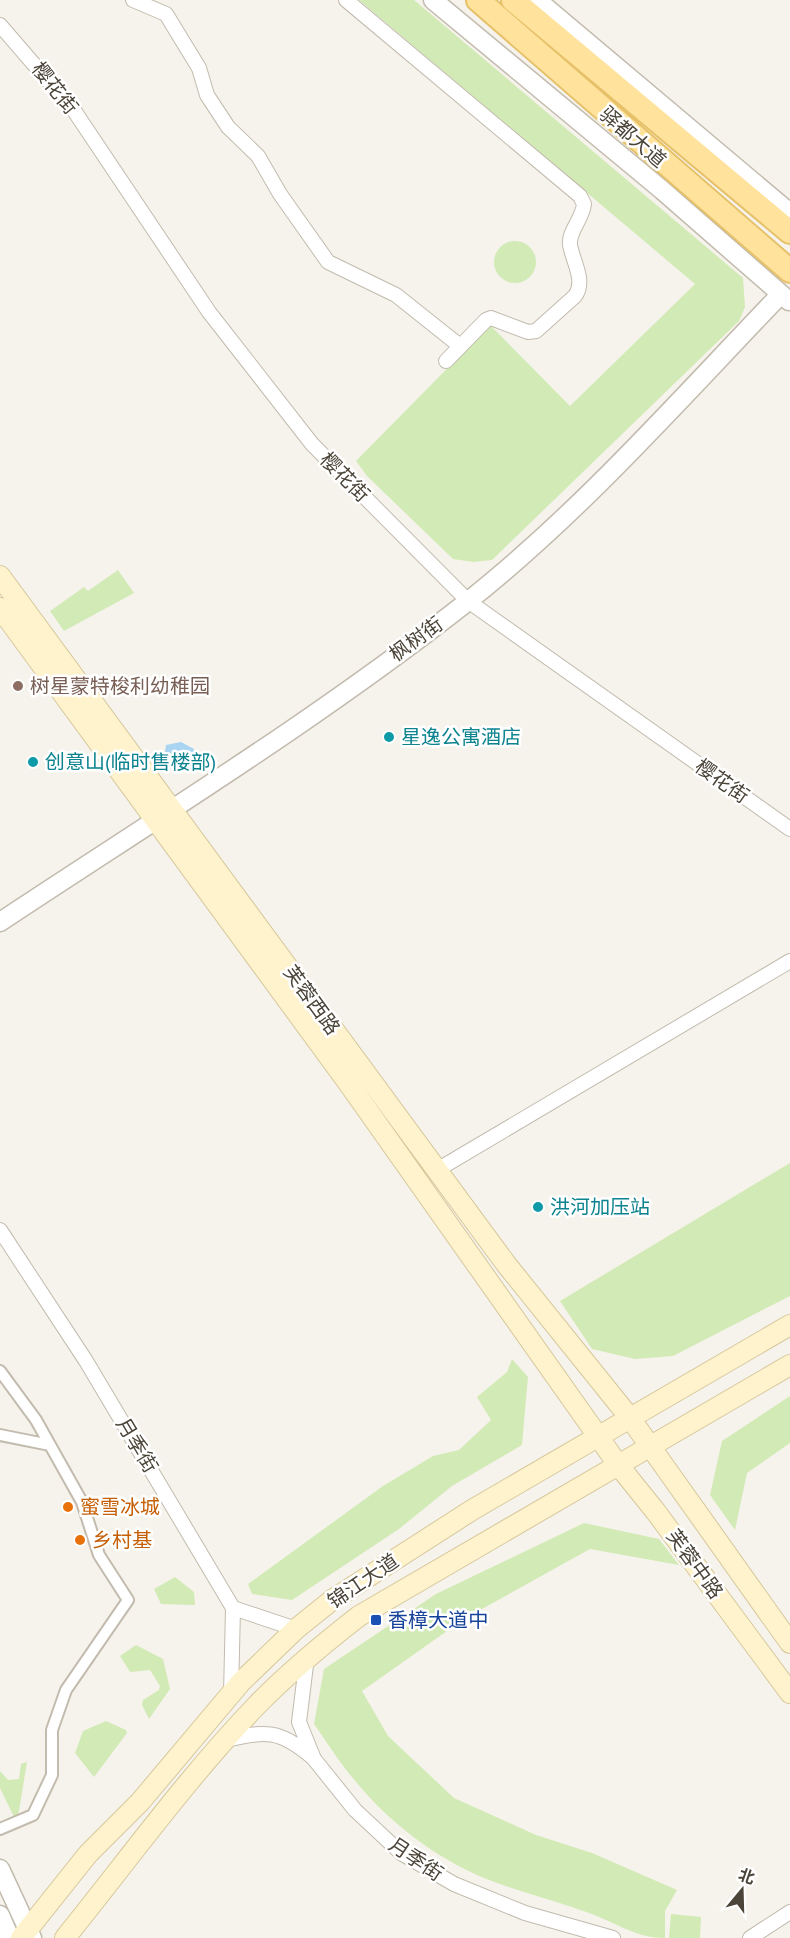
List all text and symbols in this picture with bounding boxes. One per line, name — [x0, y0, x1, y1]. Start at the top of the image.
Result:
street label: 樱花街 — [26, 57, 84, 119]
street label: 驿都大道 — [594, 101, 672, 173]
street label: 樱花街 — [315, 447, 375, 507]
street label: 枫树街 — [384, 611, 448, 667]
place label: 树星蒙特梭利幼稚园 — [30, 673, 210, 699]
marker: 树星蒙特梭利幼稚园 — [11, 679, 25, 693]
place label: 星逸公寓酒店 — [401, 724, 521, 750]
marker: 星逸公寓酒店 — [382, 730, 396, 744]
place label: 创意山(临时售楼部) — [45, 749, 216, 775]
street label: 樱花街 — [690, 753, 754, 809]
marker: 创意山(临时售楼部) — [26, 755, 40, 769]
street label: 芙蓉西路 — [278, 960, 346, 1040]
place label: 洪河加压站 — [550, 1194, 650, 1220]
marker: 洪河加压站 — [531, 1200, 545, 1214]
street label: 月季街 — [110, 1413, 164, 1477]
place label: 蜜雪冰城 — [80, 1494, 160, 1520]
marker: 蜜雪冰城 — [61, 1500, 75, 1514]
street label: 芙蓉中路 — [661, 1524, 729, 1604]
place label: 乡村基 — [92, 1527, 152, 1553]
marker: 乡村基 — [73, 1533, 87, 1547]
street label: 锦江大道 — [323, 1548, 403, 1614]
place label: 香樟大道中 — [388, 1607, 488, 1633]
marker: 香樟大道中 — [369, 1613, 383, 1627]
street label: 月季街 — [384, 1831, 448, 1887]
north arrow — [712, 1860, 772, 1920]
text: 北 — [736, 1864, 758, 1888]

